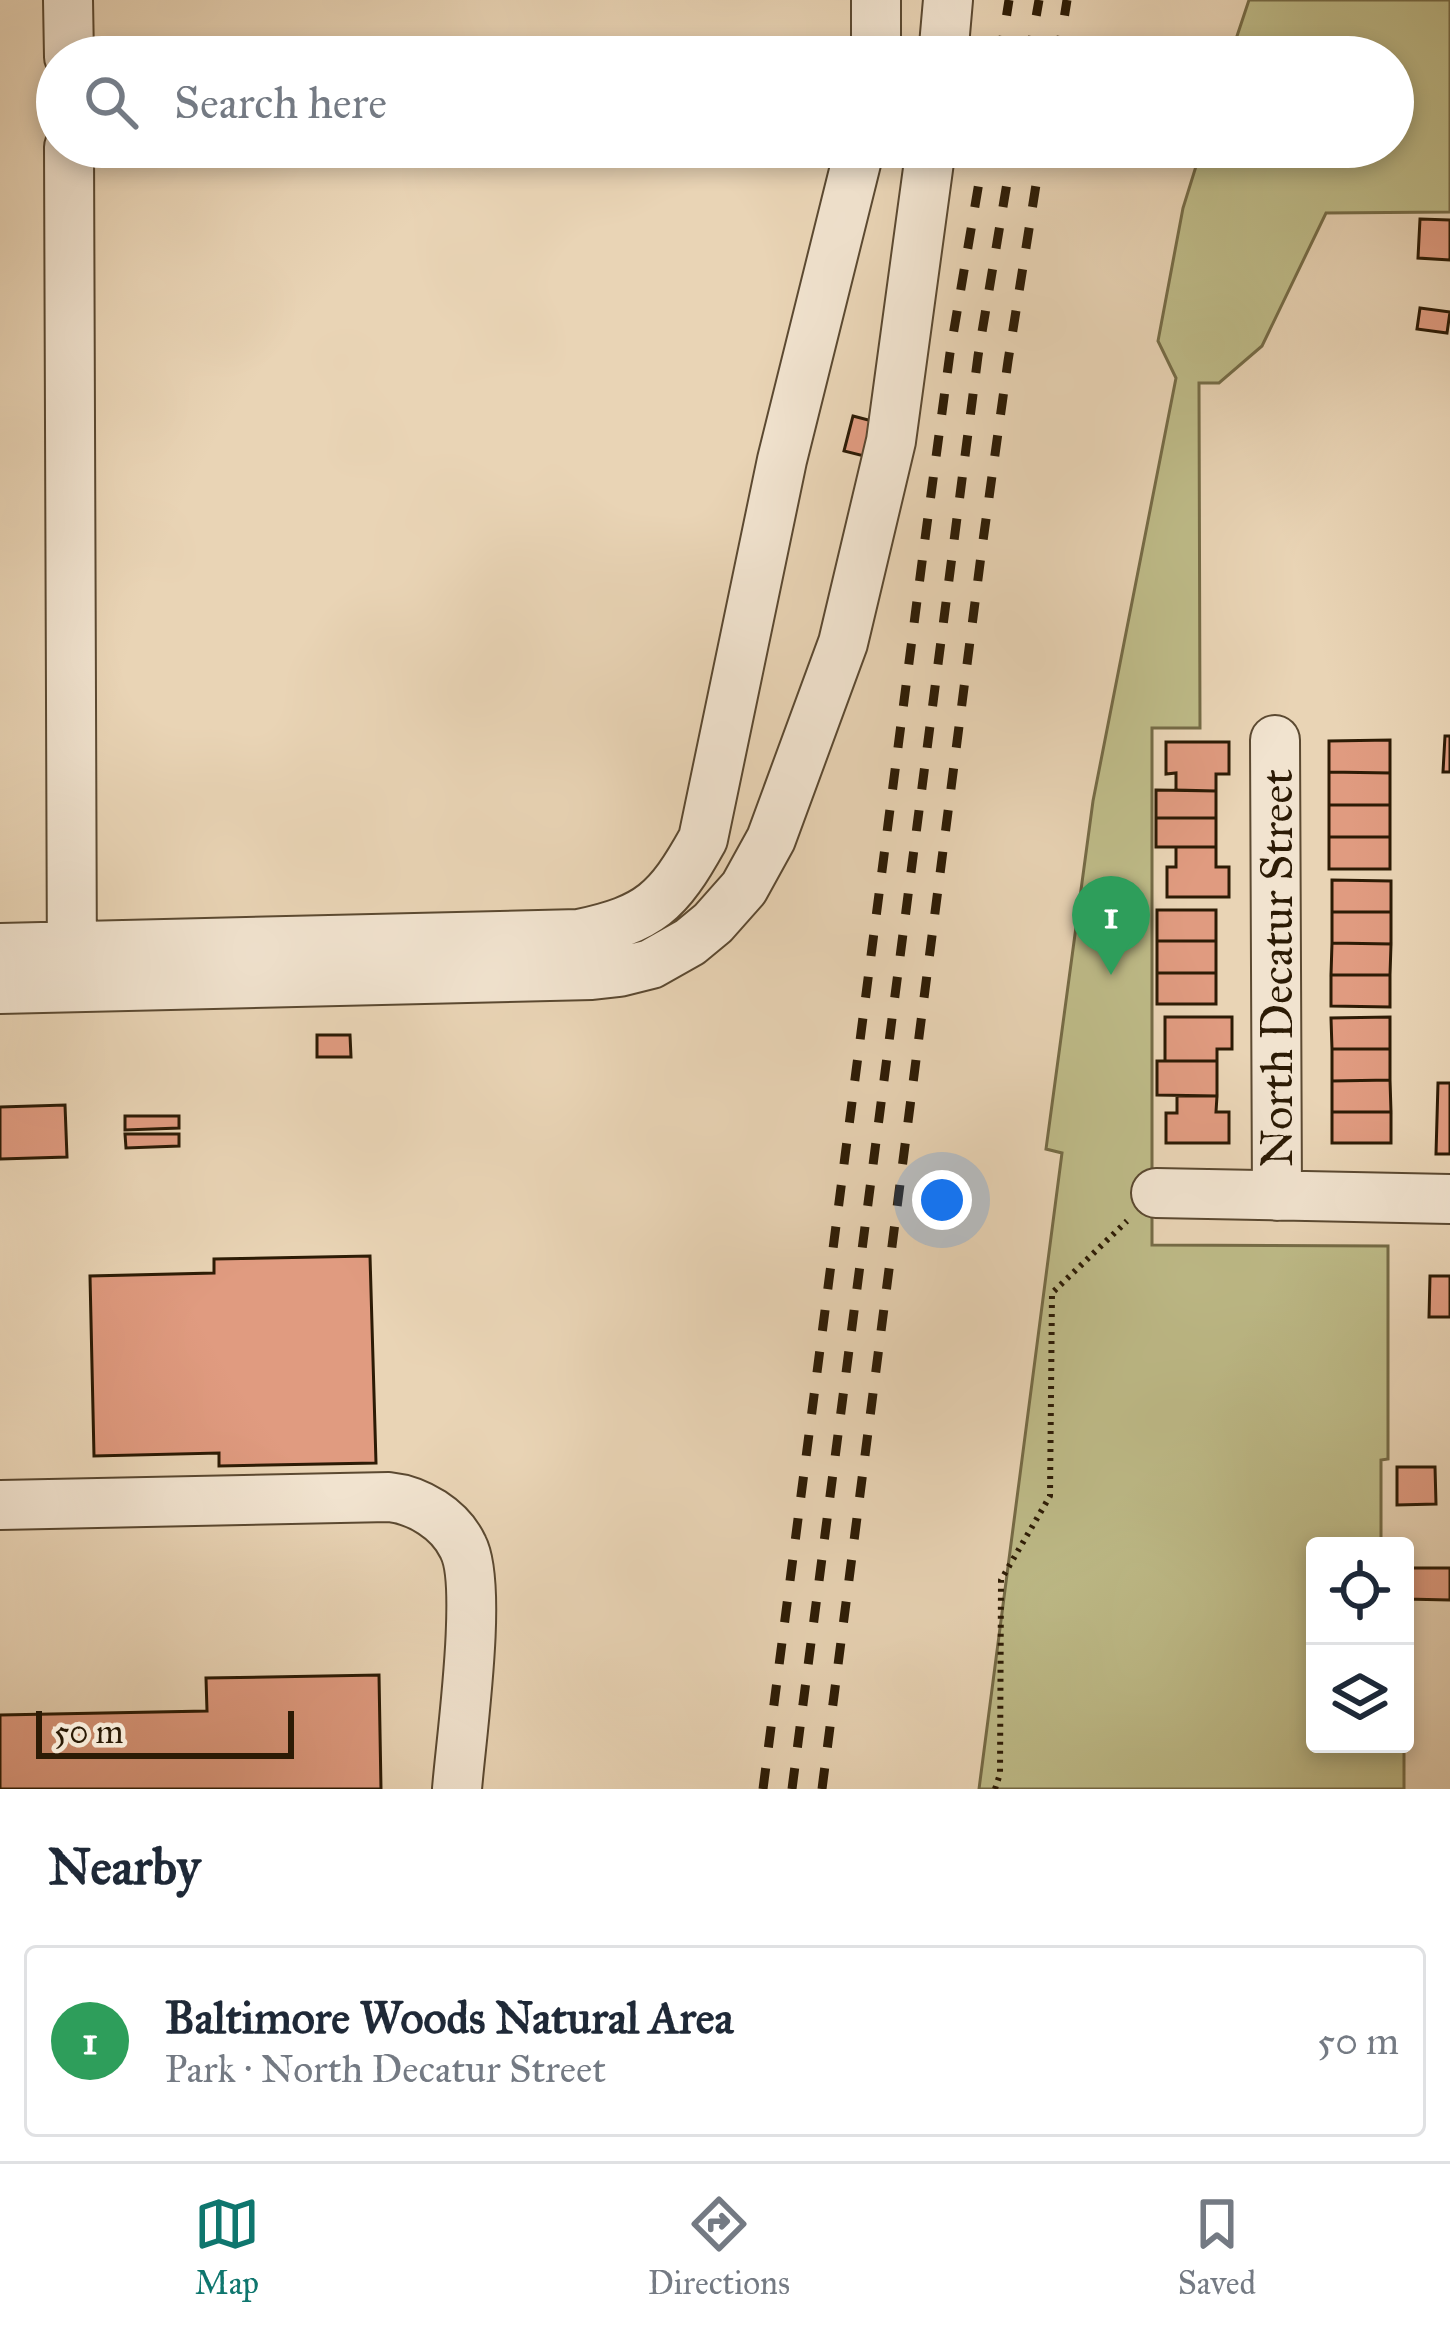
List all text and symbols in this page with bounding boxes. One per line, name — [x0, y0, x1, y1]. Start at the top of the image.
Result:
search box — [36, 36, 1414, 168]
icon: search — [78, 69, 144, 135]
text: Search here — [174, 75, 387, 130]
street label: North Decatur Street — [1249, 769, 1304, 1167]
pin: 1 — [1072, 876, 1150, 975]
your location — [912, 1170, 972, 1230]
map controls — [1306, 1537, 1414, 1753]
button: locate — [1306, 1537, 1414, 1645]
button: layers — [1306, 1645, 1414, 1753]
scale bar — [36, 1705, 294, 1758]
text: 50 m — [54, 1712, 123, 1752]
text: Nearby — [48, 1836, 200, 1898]
text: Baltimore Woods Natural Area — [165, 1990, 734, 2045]
text: 1 — [82, 2017, 98, 2065]
text: 50 m — [1317, 2017, 1399, 2065]
text: Park · North Decatur Street — [165, 2045, 606, 2093]
tab: Map — [194, 2191, 260, 2303]
tab: Directions — [648, 2191, 790, 2303]
tab: Saved — [1178, 2191, 1256, 2303]

